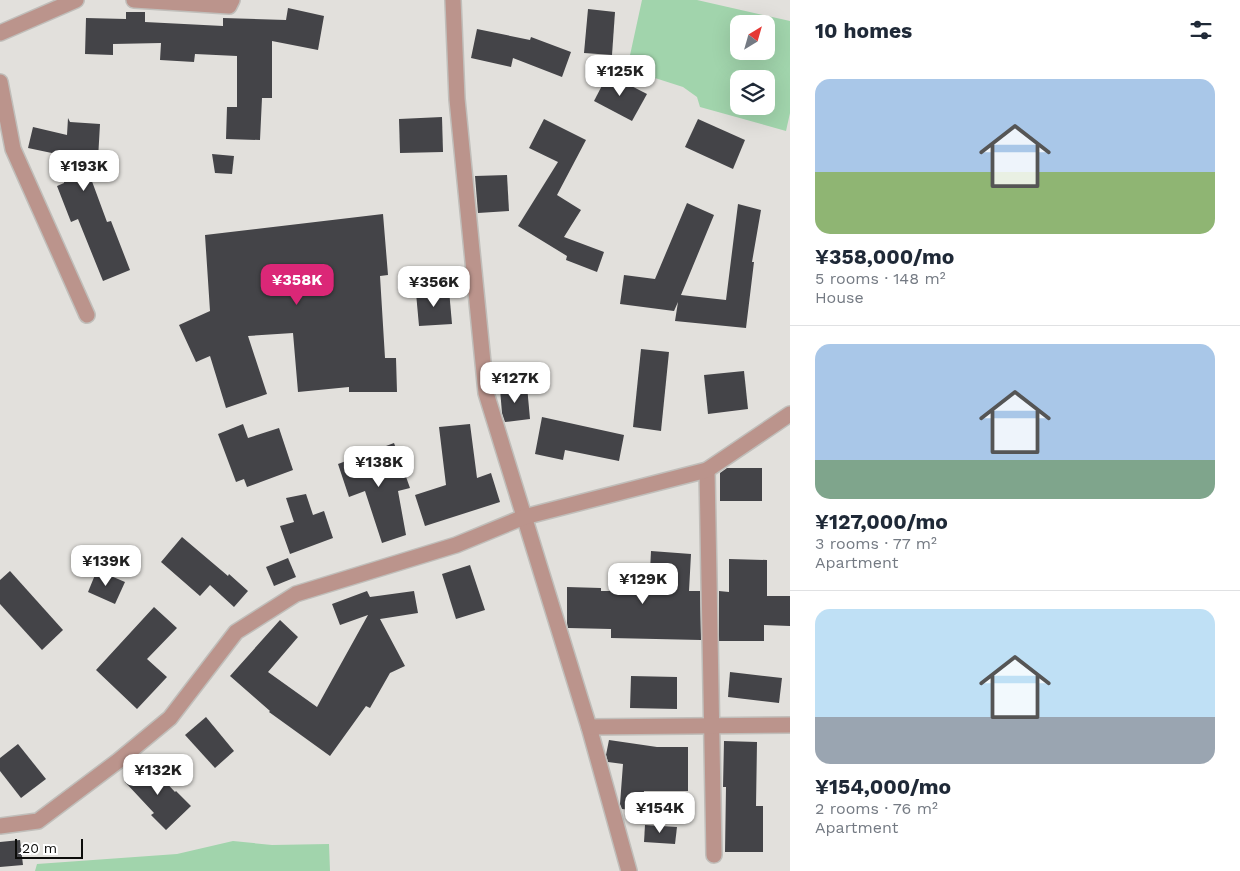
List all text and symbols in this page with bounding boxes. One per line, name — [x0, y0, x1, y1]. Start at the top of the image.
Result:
north arrow — [730, 15, 775, 60]
map controls — [730, 15, 775, 115]
icon: filters — [1187, 16, 1215, 44]
text: 10 homes — [815, 18, 912, 43]
pin: ¥125K — [585, 54, 655, 97]
text: ¥125K — [596, 61, 644, 80]
button: layers — [730, 70, 775, 115]
icon: home — [970, 111, 1060, 201]
pin: ¥193K — [49, 150, 119, 192]
text: ¥193K — [60, 156, 108, 175]
text: ¥358,000/mo — [815, 244, 954, 269]
pin: ¥358K — [262, 264, 332, 306]
pin: ¥356K — [399, 266, 469, 308]
text: 5 rooms · 148 m² — [815, 269, 946, 288]
text: ¥358K — [272, 270, 322, 289]
text: ¥356K — [409, 272, 459, 291]
text: House — [815, 288, 864, 307]
pin: ¥127K — [480, 362, 550, 404]
text: ¥127K — [491, 368, 539, 387]
icon: home — [970, 377, 1060, 467]
pin: ¥138K — [344, 446, 414, 488]
text: ¥138K — [355, 452, 403, 471]
text: ¥127,000/mo — [815, 509, 948, 534]
text: 3 rooms · 77 m² — [815, 534, 937, 553]
pin: ¥139K — [71, 544, 141, 587]
text: ¥139K — [82, 551, 130, 570]
text: Apartment — [815, 553, 898, 572]
pin: ¥129K — [608, 562, 678, 605]
text: ¥129K — [619, 569, 667, 588]
icon: home — [970, 642, 1060, 732]
pin: ¥132K — [123, 754, 193, 796]
text: ¥132K — [134, 760, 182, 779]
text: ¥154,000/mo — [815, 774, 951, 799]
pin: ¥154K — [625, 792, 695, 834]
text: ¥154K — [636, 798, 684, 817]
text: 2 rooms · 76 m² — [815, 799, 938, 818]
text: Apartment — [815, 818, 898, 837]
scale bar — [15, 836, 82, 859]
text: 20 m — [22, 840, 57, 856]

